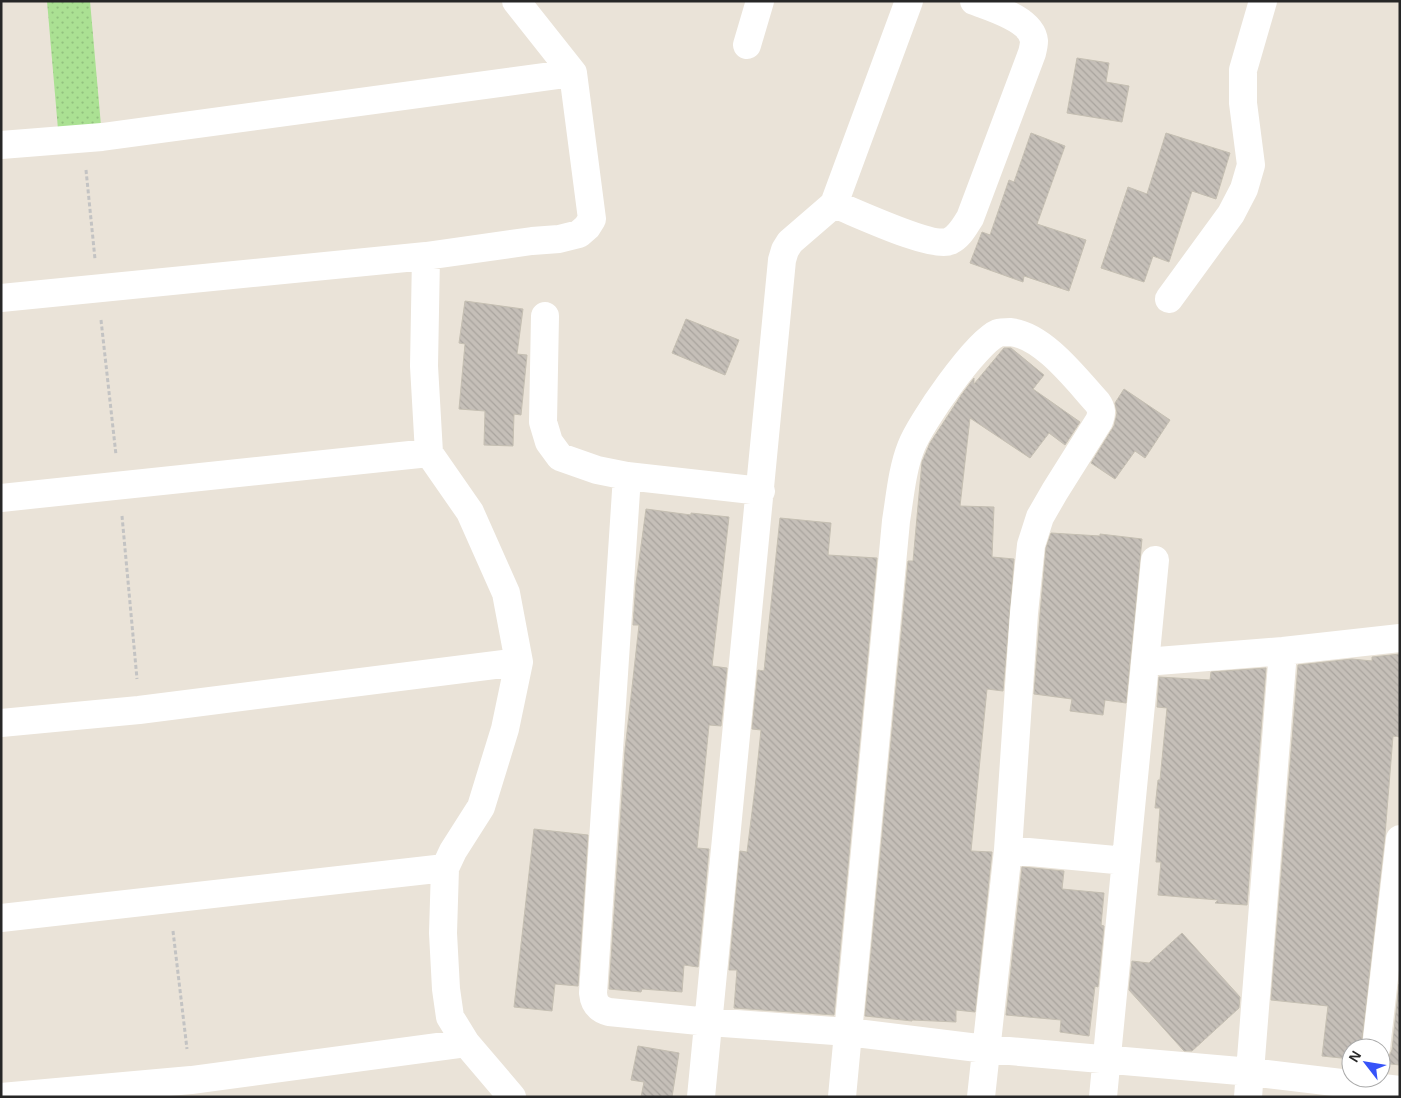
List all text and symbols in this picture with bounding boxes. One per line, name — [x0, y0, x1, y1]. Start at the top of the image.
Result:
north arrow — [1341, 1038, 1391, 1088]
text: N — [1345, 1048, 1364, 1065]

